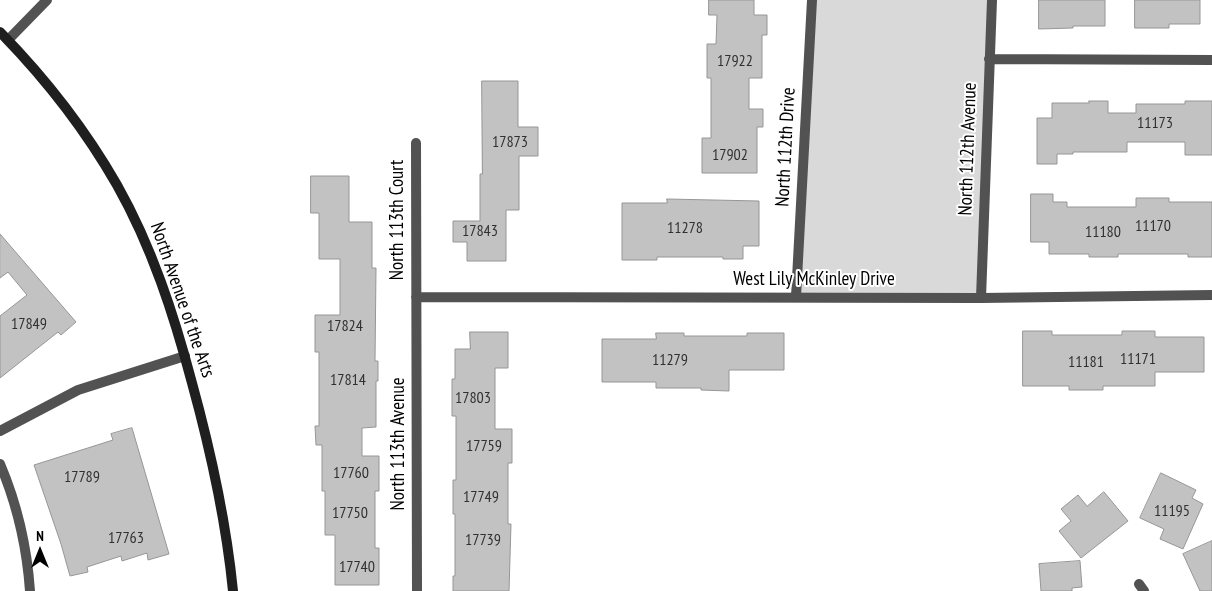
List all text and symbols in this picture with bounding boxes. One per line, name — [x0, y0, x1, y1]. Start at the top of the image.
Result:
house number: 17922 — [717, 51, 753, 71]
street label: North 112th Avenue — [954, 82, 982, 216]
street label: North 112th Drive — [771, 87, 801, 207]
house number: 11173 — [1137, 113, 1173, 133]
house number: 17873 — [492, 132, 528, 152]
house number: 17902 — [712, 145, 748, 165]
street label: North 113th Court — [387, 160, 409, 280]
house number: 11170 — [1135, 216, 1171, 236]
house number: 11278 — [667, 218, 703, 238]
street label: North Avenue of the Arts — [145, 219, 219, 381]
house number: 17843 — [462, 221, 498, 241]
house number: 11180 — [1085, 222, 1121, 242]
street label: West Lily McKinley Drive — [733, 269, 895, 291]
house number: 17849 — [11, 314, 47, 334]
house number: 17824 — [327, 316, 363, 336]
house number: 11171 — [1120, 349, 1156, 369]
house number: 11279 — [652, 350, 688, 370]
house number: 11181 — [1068, 352, 1104, 372]
house number: 17814 — [330, 370, 366, 390]
street label: North 113th Avenue — [388, 377, 410, 511]
house number: 17803 — [455, 388, 491, 408]
house number: 17759 — [466, 436, 502, 456]
house number: 17760 — [333, 463, 369, 483]
house number: 17789 — [64, 467, 100, 487]
house number: 17749 — [463, 487, 499, 507]
house number: 11195 — [1154, 501, 1190, 521]
house number: 17750 — [332, 503, 368, 523]
north arrow — [15, 526, 65, 576]
text: N — [36, 527, 44, 545]
house number: 17763 — [108, 528, 144, 548]
house number: 17739 — [465, 530, 501, 550]
house number: 17740 — [339, 557, 375, 577]

